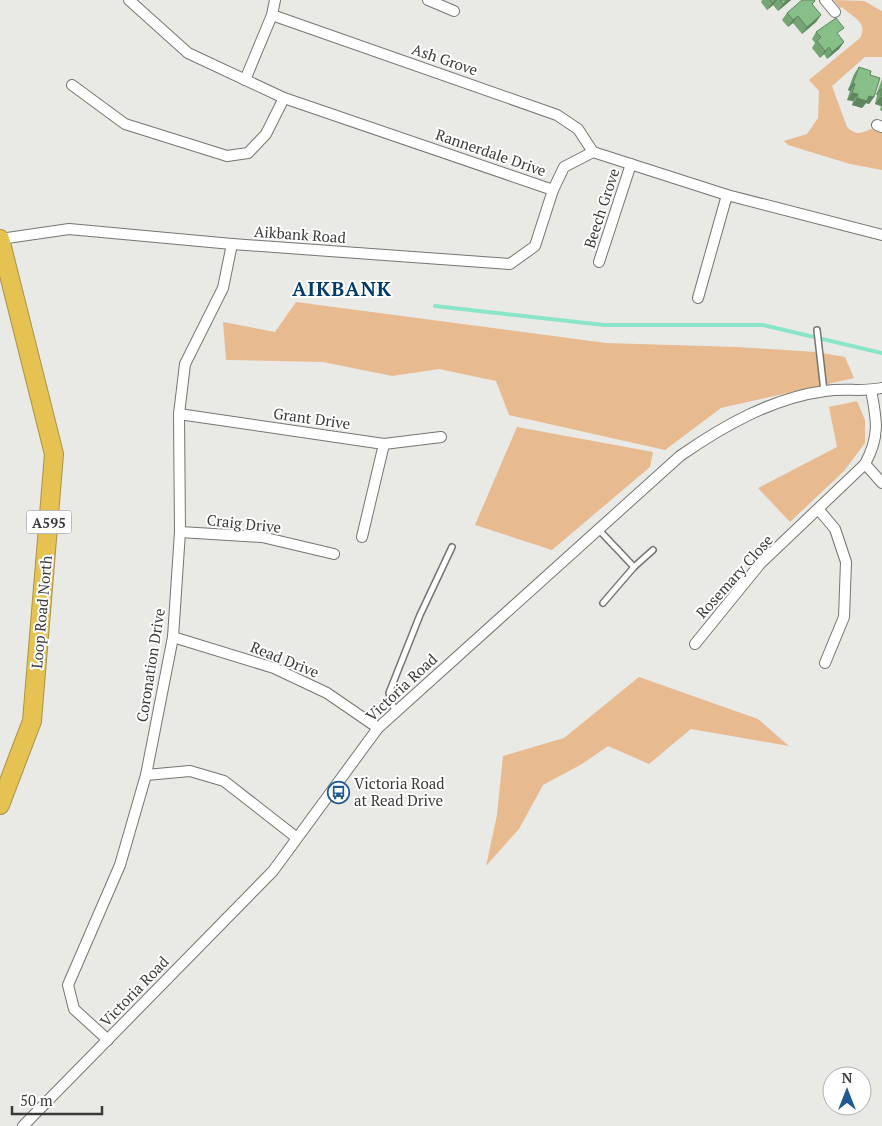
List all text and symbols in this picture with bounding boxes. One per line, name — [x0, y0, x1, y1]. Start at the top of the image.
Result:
street label: Ash Grove — [410, 38, 480, 80]
street label: Rannerdale Drive — [433, 124, 549, 180]
street label: Beech Grove — [579, 166, 623, 250]
street label: Aikbank Road — [253, 221, 347, 247]
district label: AIKBANK — [292, 275, 392, 302]
street label: Grant Drive — [272, 403, 352, 433]
street label: Craig Drive — [206, 509, 282, 537]
road number: A595 — [27, 511, 72, 534]
street label: Rosemary Close — [691, 530, 777, 622]
street label: Loop Road North — [26, 554, 56, 669]
street label: Coronation Drive — [131, 607, 169, 723]
street label: Read Drive — [248, 636, 322, 682]
street label: Victoria Road — [361, 649, 441, 725]
place label: Victoria Road at Read Drive — [354, 773, 445, 810]
bus stop icon: Victoria Road at Read Drive — [326, 780, 350, 804]
street label: Victoria Road — [95, 951, 173, 1031]
north arrow — [822, 1066, 872, 1116]
text: N — [842, 1068, 853, 1087]
scale bar — [12, 1084, 102, 1116]
text: 50 m — [20, 1090, 53, 1110]

